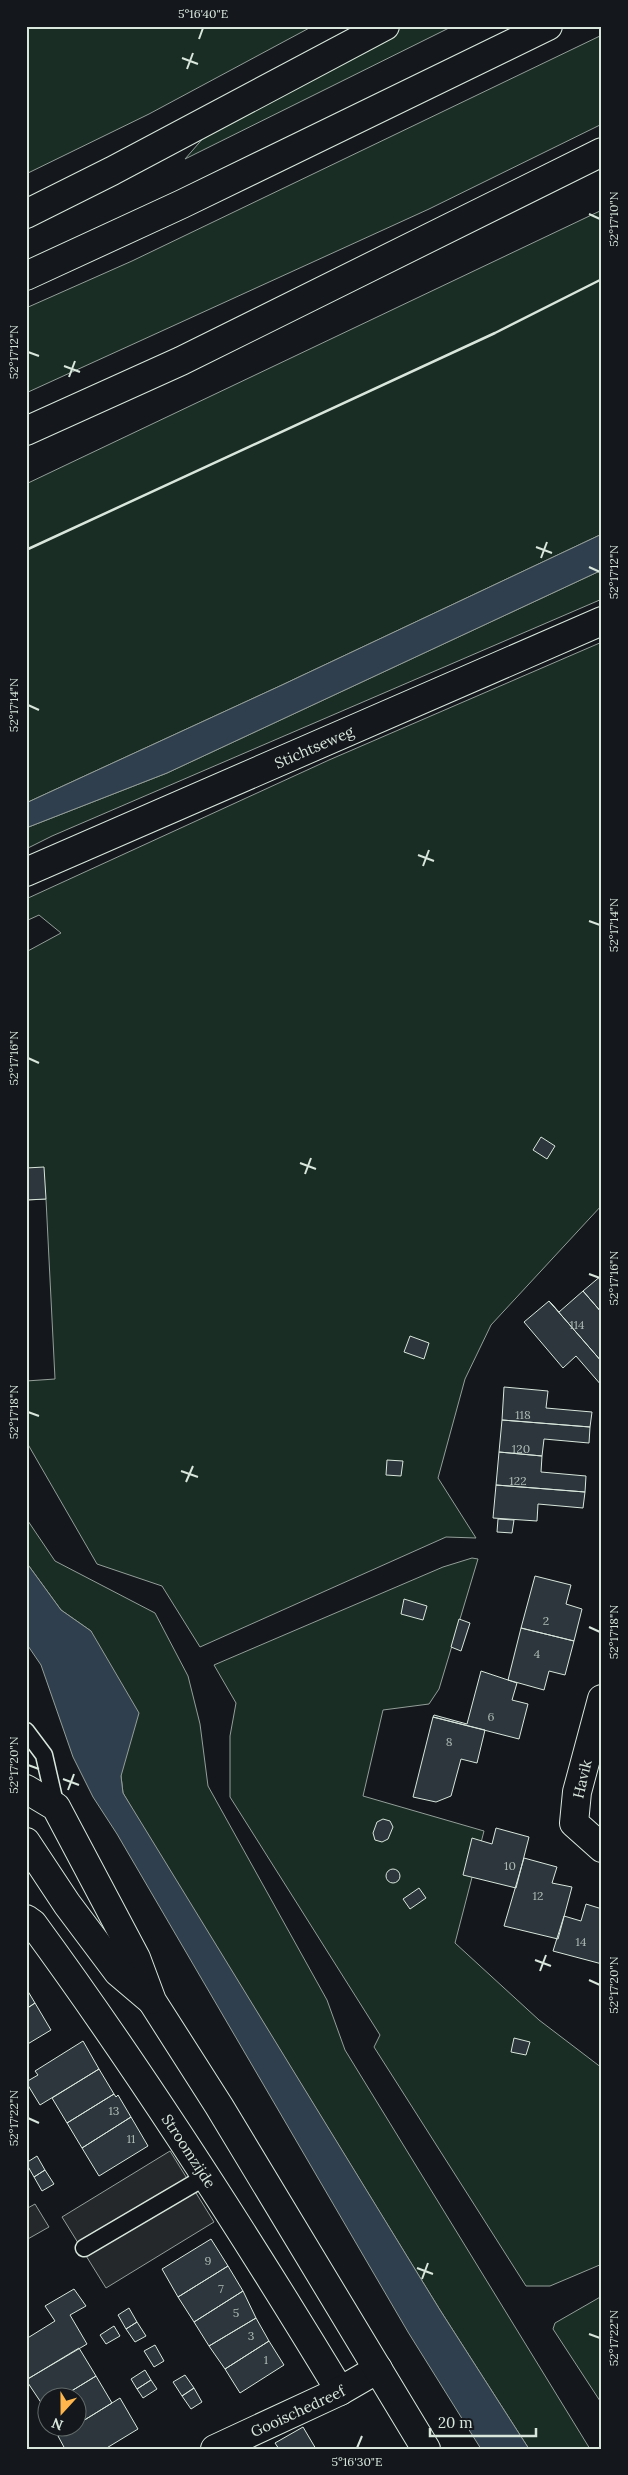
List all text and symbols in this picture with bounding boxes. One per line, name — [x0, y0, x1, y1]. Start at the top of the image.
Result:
text: 5°16'40"E — [178, 6, 228, 21]
text: 52°17'10"N — [606, 191, 621, 247]
text: 52°17'12"N — [6, 325, 21, 379]
text: 52°17'12"N — [606, 545, 621, 599]
text: 52°17'14"N — [6, 678, 21, 732]
street label: Stichtseweg — [271, 721, 357, 772]
text: 52°17'14"N — [606, 898, 621, 952]
text: 52°17'16"N — [6, 1031, 21, 1085]
text: 52°17'16"N — [606, 1251, 621, 1305]
house number: 114 — [569, 1317, 585, 1332]
text: 52°17'18"N — [6, 1385, 21, 1439]
house number: 118 — [515, 1407, 531, 1422]
house number: 120 — [512, 1441, 530, 1456]
house number: 122 — [509, 1473, 527, 1488]
text: 52°17'18"N — [606, 1605, 621, 1659]
house number: 2 — [543, 1613, 549, 1628]
house number: 4 — [534, 1646, 541, 1661]
house number: 6 — [488, 1709, 495, 1724]
house number: 8 — [446, 1734, 453, 1749]
text: 52°17'20"N — [6, 1736, 21, 1794]
street label: Havik — [568, 1758, 596, 1800]
house number: 10 — [504, 1858, 516, 1873]
house number: 12 — [533, 1888, 543, 1903]
house number: 14 — [576, 1934, 587, 1949]
text: 52°17'20"N — [606, 1956, 621, 2014]
text: 52°17'22"N — [6, 2090, 21, 2146]
house number: 13 — [108, 2103, 120, 2118]
street label: Stroomzijde — [158, 2110, 220, 2191]
house number: 11 — [127, 2131, 135, 2146]
house number: 9 — [205, 2253, 212, 2268]
house number: 7 — [218, 2281, 224, 2296]
house number: 5 — [233, 2305, 239, 2320]
text: 52°17'22"N — [606, 2310, 621, 2366]
house number: 3 — [248, 2328, 255, 2343]
house number: 1 — [264, 2352, 268, 2367]
street label: Gooischedreef — [247, 2380, 349, 2441]
north arrow — [38, 2388, 88, 2438]
scale bar — [430, 2405, 537, 2437]
text: 20 m — [438, 2413, 473, 2432]
text: N — [49, 2414, 66, 2434]
text: 5°16'30"E — [332, 2454, 382, 2469]

